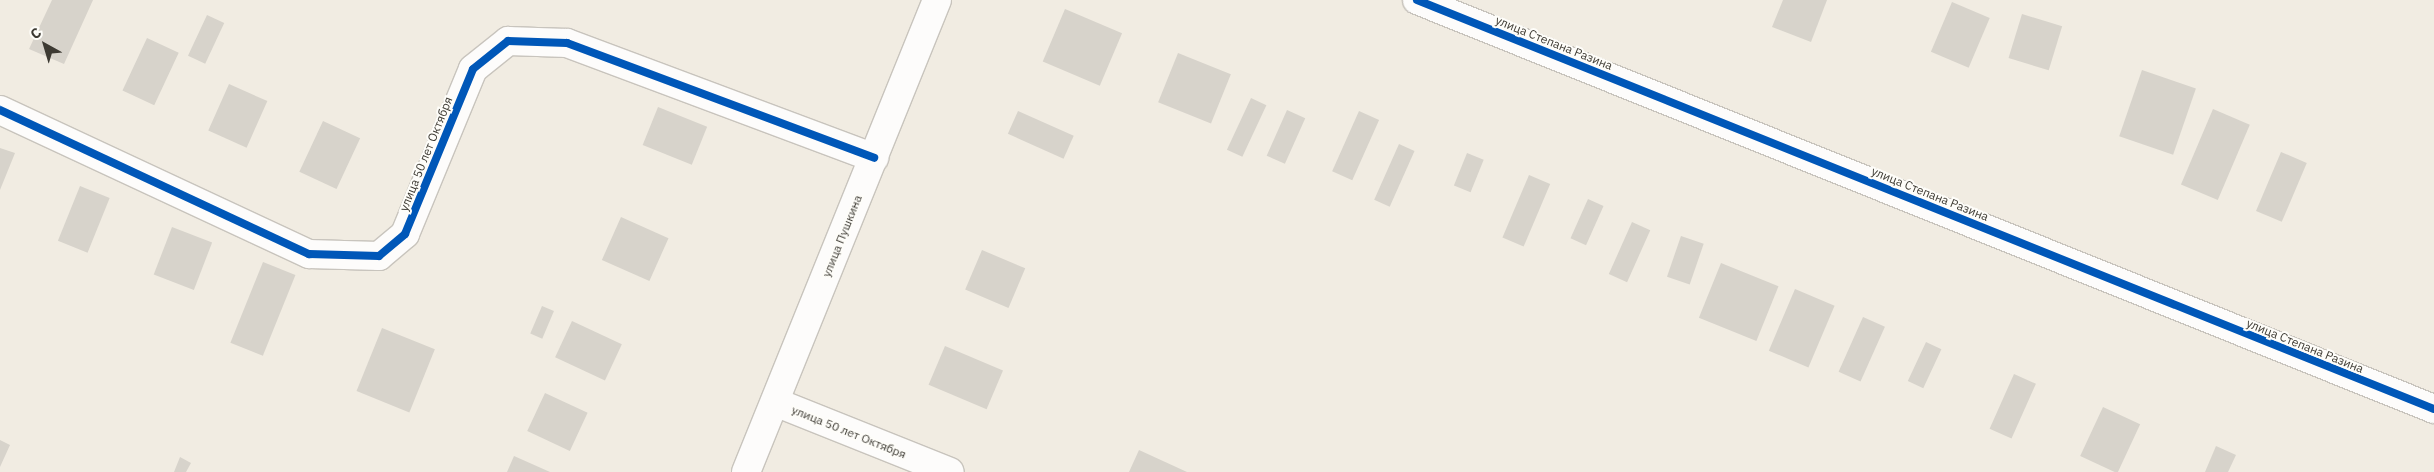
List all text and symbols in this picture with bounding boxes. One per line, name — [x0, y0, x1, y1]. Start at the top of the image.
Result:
street label: улица Степана Разина — [1493, 13, 1615, 73]
north arrow — [20, 20, 70, 70]
text: С — [26, 23, 45, 43]
street label: улица 50 лет Октября — [396, 95, 456, 213]
street label: улица Степана Разина — [1869, 164, 1991, 224]
street label: улица Пушкина — [819, 193, 865, 279]
street label: улица Степана Разина — [2244, 316, 2366, 376]
street label: улица 50 лет Октября — [790, 402, 908, 462]

